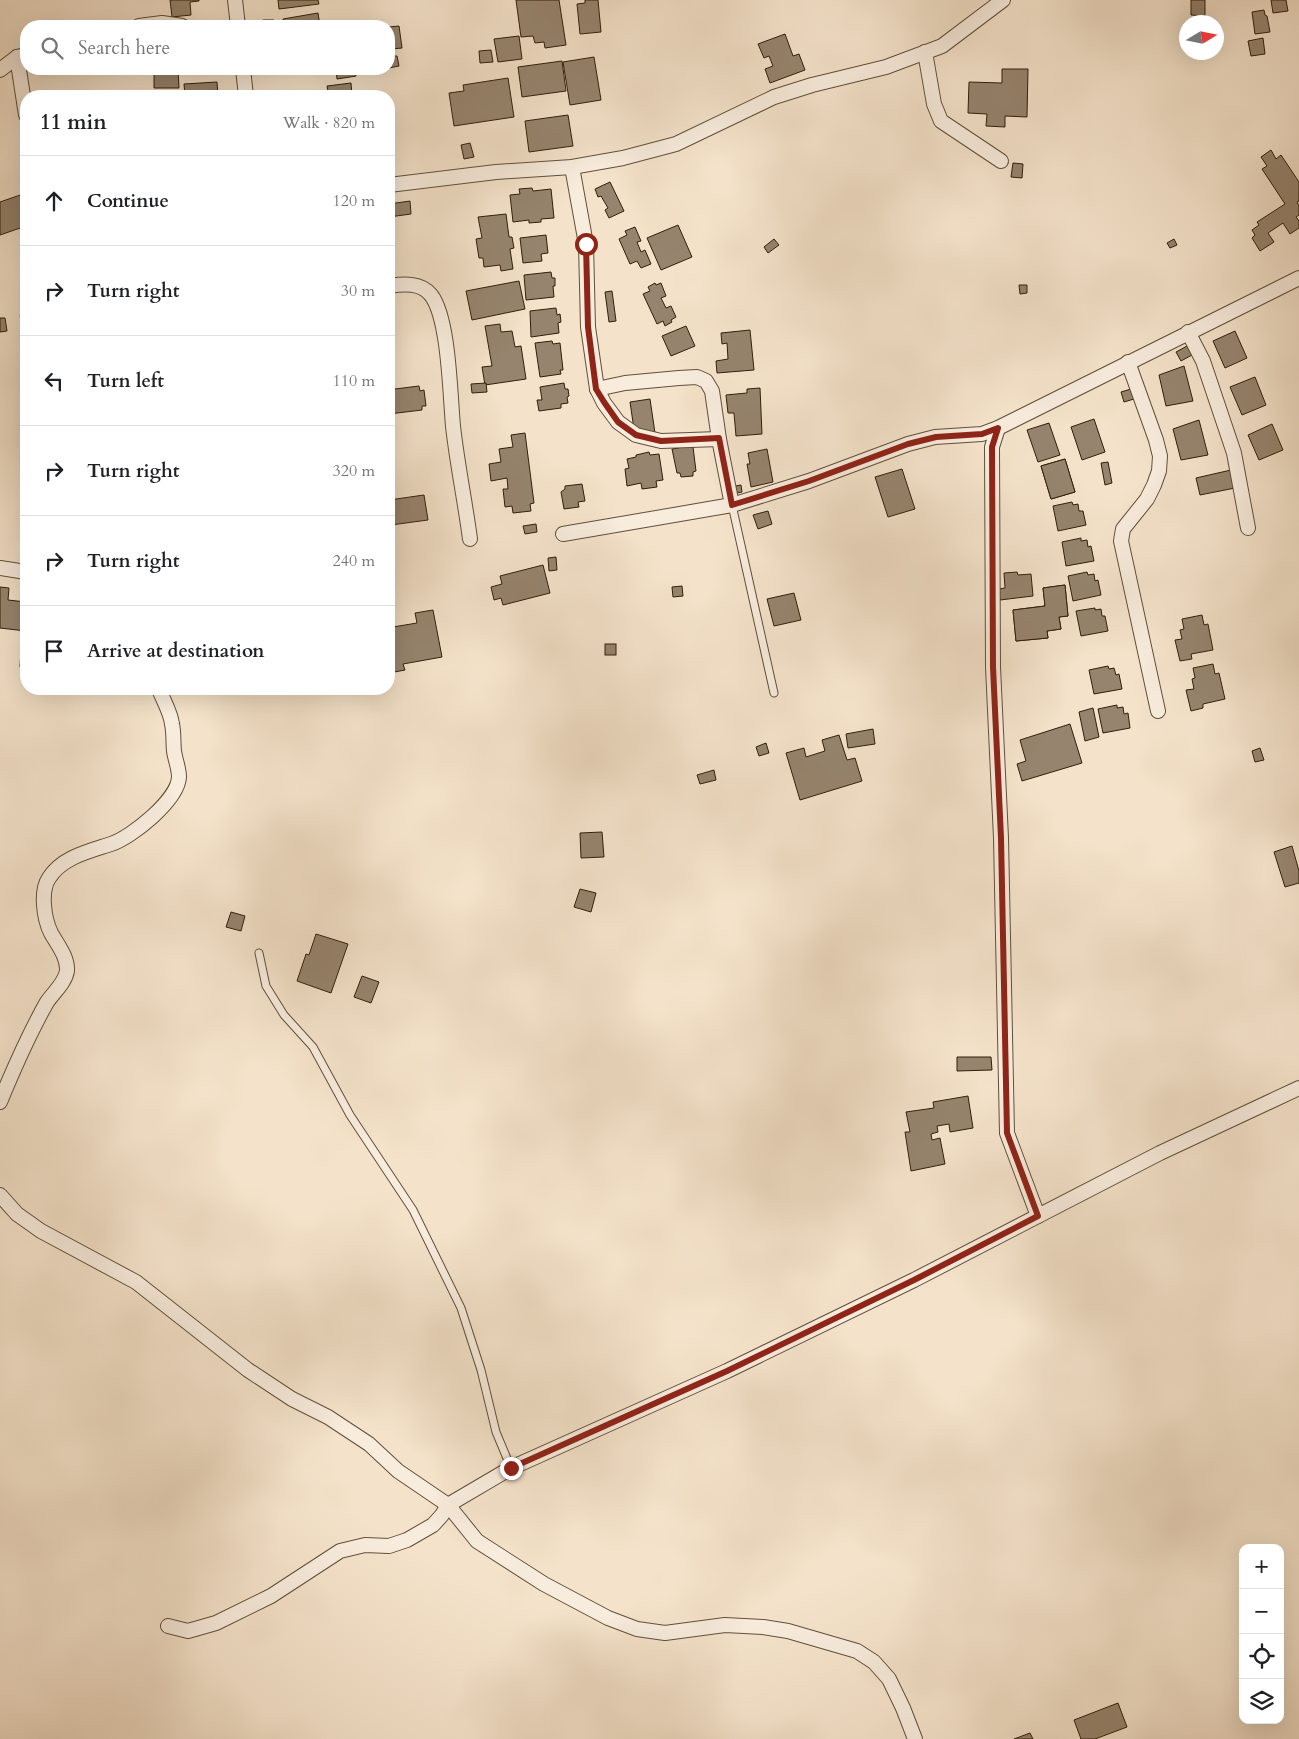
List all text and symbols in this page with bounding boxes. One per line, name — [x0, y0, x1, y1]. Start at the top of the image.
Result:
north arrow — [1179, 15, 1224, 60]
search box — [20, 20, 395, 75]
icon: search — [38, 34, 66, 62]
text: Search here — [78, 35, 170, 61]
text: 11 min — [40, 108, 107, 137]
text: Walk · 820 m — [283, 112, 375, 134]
icon: ahead — [40, 187, 68, 215]
text: Continue — [87, 188, 169, 214]
text: 120 m — [333, 190, 375, 212]
route start — [575, 233, 598, 256]
icon: right — [40, 277, 68, 305]
text: Turn right — [87, 278, 179, 304]
text: 30 m — [341, 280, 375, 302]
icon: left — [40, 367, 68, 395]
text: Turn left — [87, 368, 164, 394]
text: 110 m — [333, 370, 375, 392]
icon: right — [40, 457, 68, 485]
text: Turn right — [87, 458, 179, 484]
text: 320 m — [333, 460, 375, 482]
icon: right — [40, 547, 68, 575]
text: Turn right — [87, 548, 179, 574]
text: 240 m — [333, 550, 375, 572]
icon: arrive — [40, 637, 68, 665]
text: Arrive at destination — [87, 638, 264, 664]
route end — [500, 1457, 523, 1480]
map controls — [1239, 1544, 1284, 1724]
button: + — [1239, 1544, 1284, 1589]
button: − — [1239, 1589, 1284, 1634]
button: locate — [1239, 1634, 1284, 1679]
button: layers — [1239, 1679, 1284, 1724]

